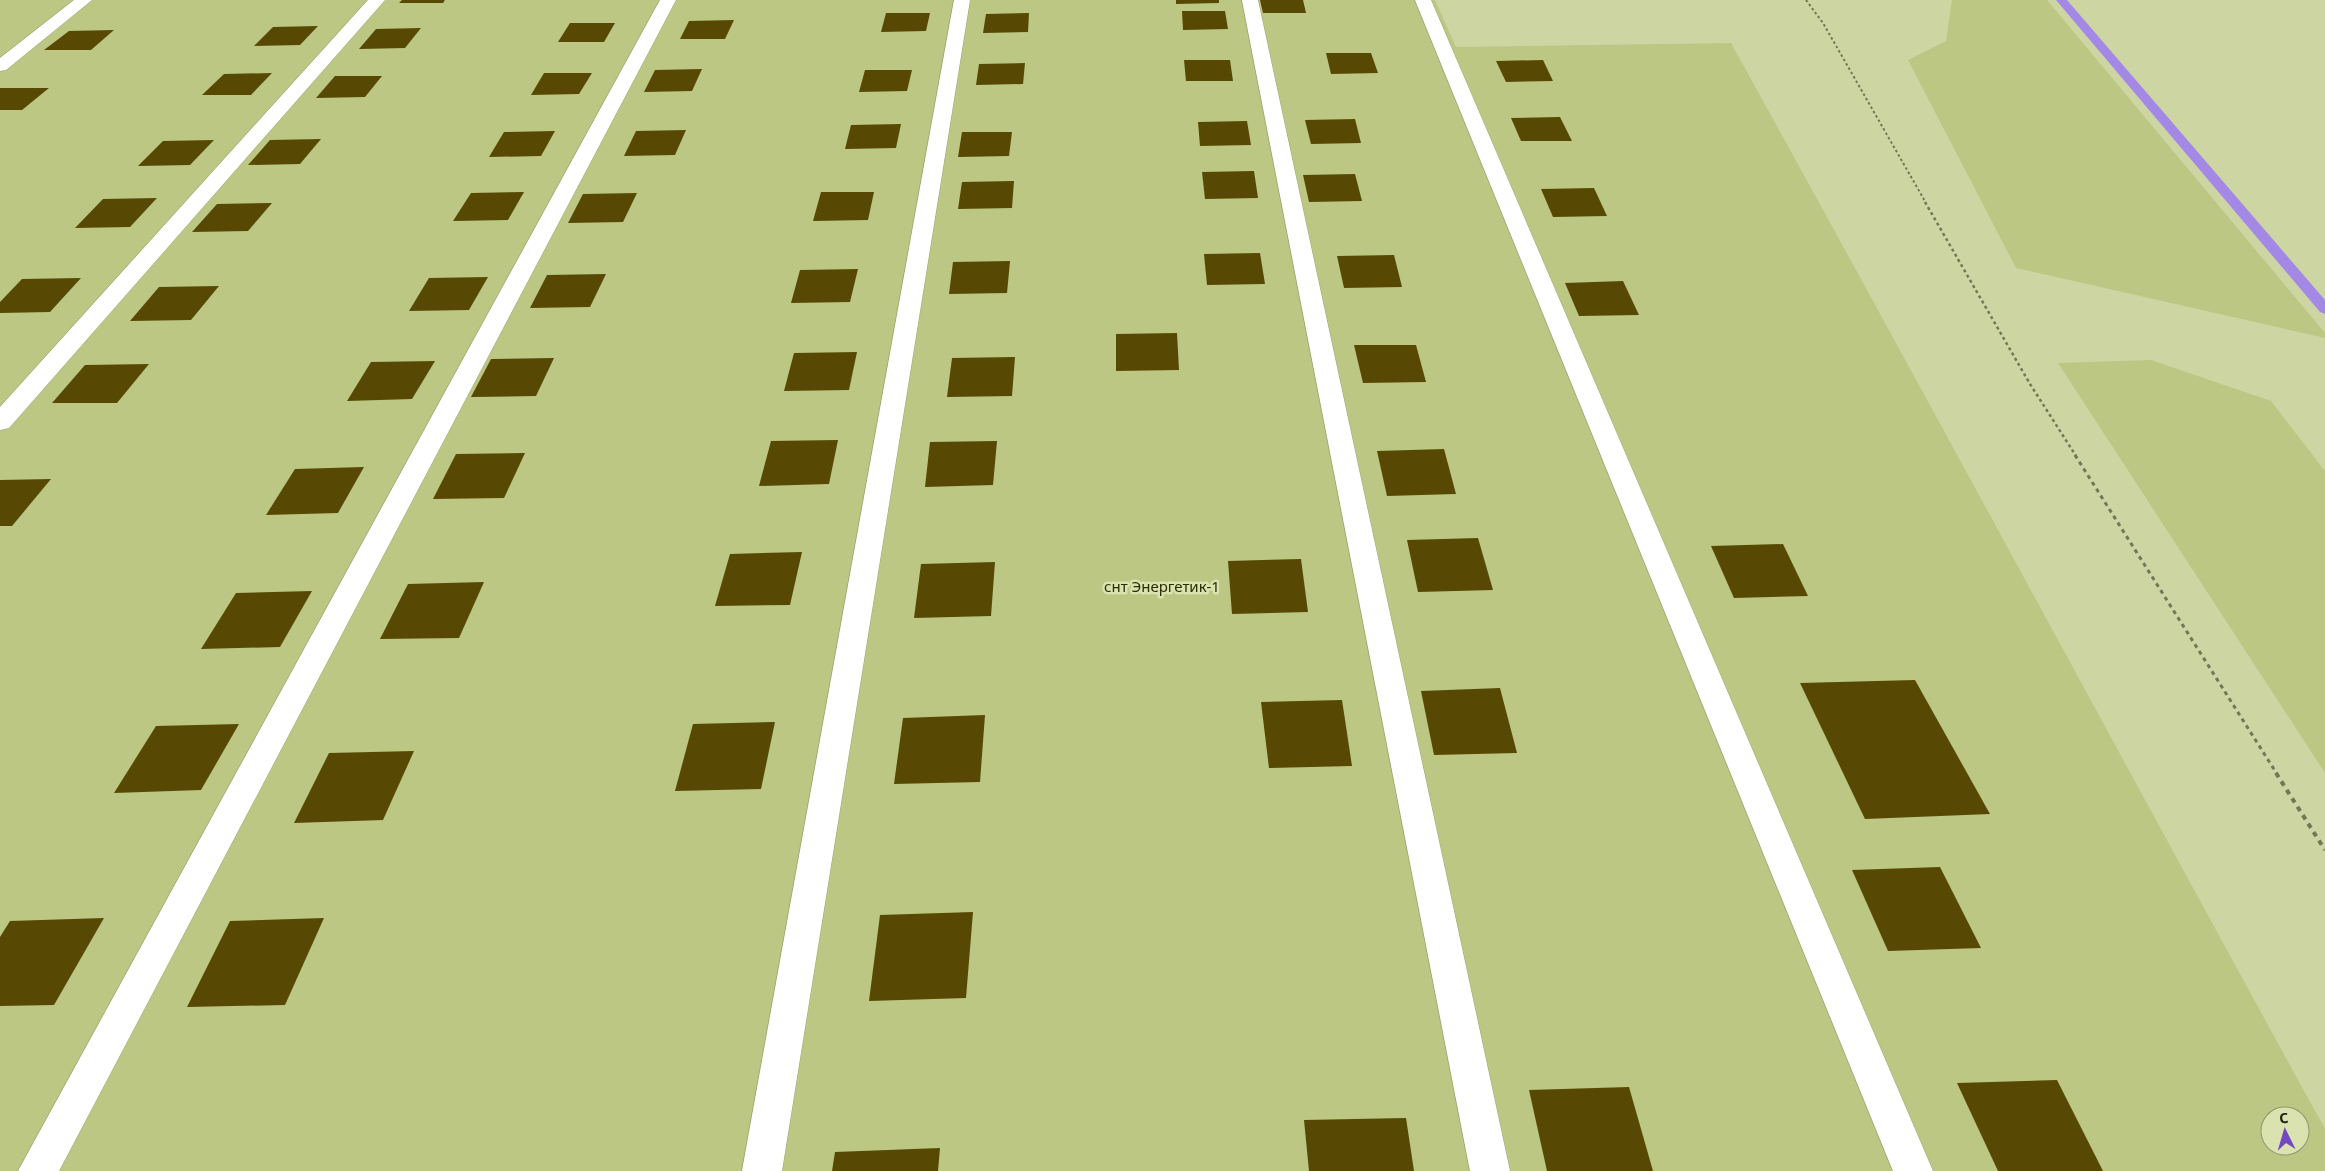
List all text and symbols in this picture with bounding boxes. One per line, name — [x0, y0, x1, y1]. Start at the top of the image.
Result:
park label: снт Энергетик-1 — [1104, 576, 1220, 596]
north arrow — [2260, 1106, 2310, 1156]
text: С — [2278, 1108, 2289, 1127]

